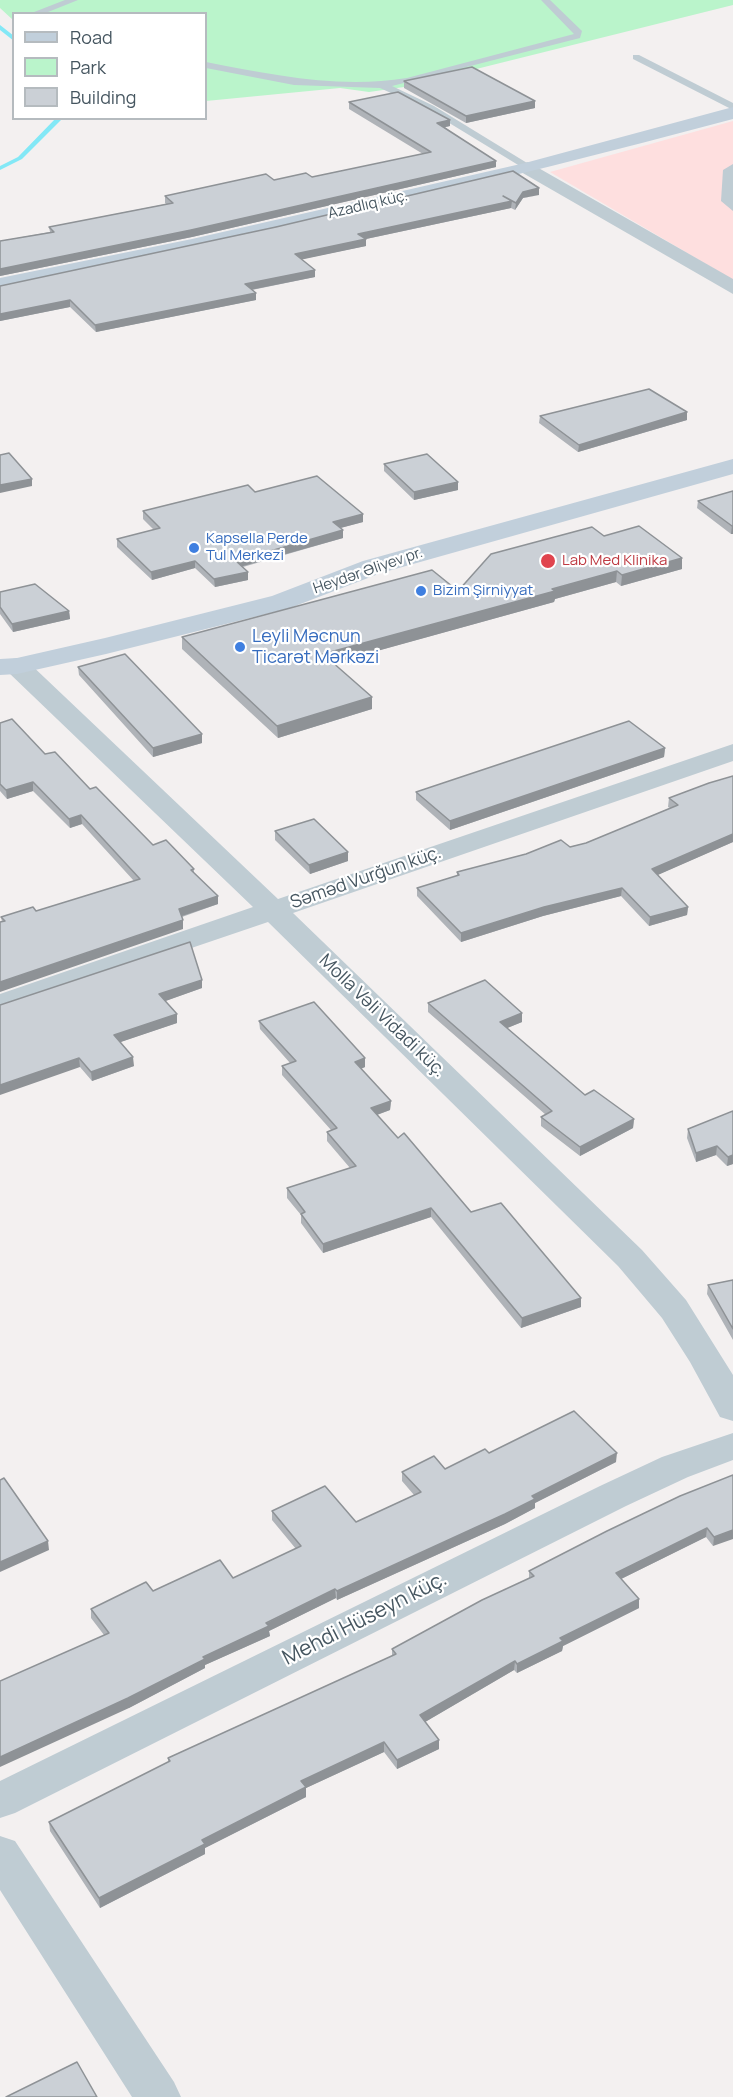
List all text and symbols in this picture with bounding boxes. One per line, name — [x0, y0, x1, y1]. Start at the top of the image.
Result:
legend — [12, 12, 207, 120]
text: Road — [70, 25, 113, 49]
text: Park — [70, 55, 106, 79]
text: Building — [70, 85, 136, 109]
street label: Azadlıq küç. — [326, 187, 410, 223]
place label: Kapsella Perde Tul Merkezi — [206, 530, 308, 565]
marker: Kapsella Perde Tul Merkezi — [187, 541, 201, 555]
street label: Heydər Əliyev pr. — [311, 544, 425, 598]
marker: Lab Med Klinika — [539, 552, 557, 570]
place label: Lab Med Klinika — [562, 552, 667, 570]
place label: Bizim Şirniyyat — [433, 582, 533, 600]
marker: Bizim Şirniyyat — [414, 584, 428, 598]
place label: Leyli Məcnun Ticarət Mərkəzi — [252, 626, 379, 668]
marker: Leyli Məcnun Ticarət Mərkəzi — [233, 640, 247, 654]
street label: Səməd Vurğun küç. — [288, 842, 444, 914]
street label: Molla Vəli Vidadi küç. — [314, 950, 450, 1082]
street label: Mehdi Hüseyn küç. — [279, 1567, 451, 1671]

